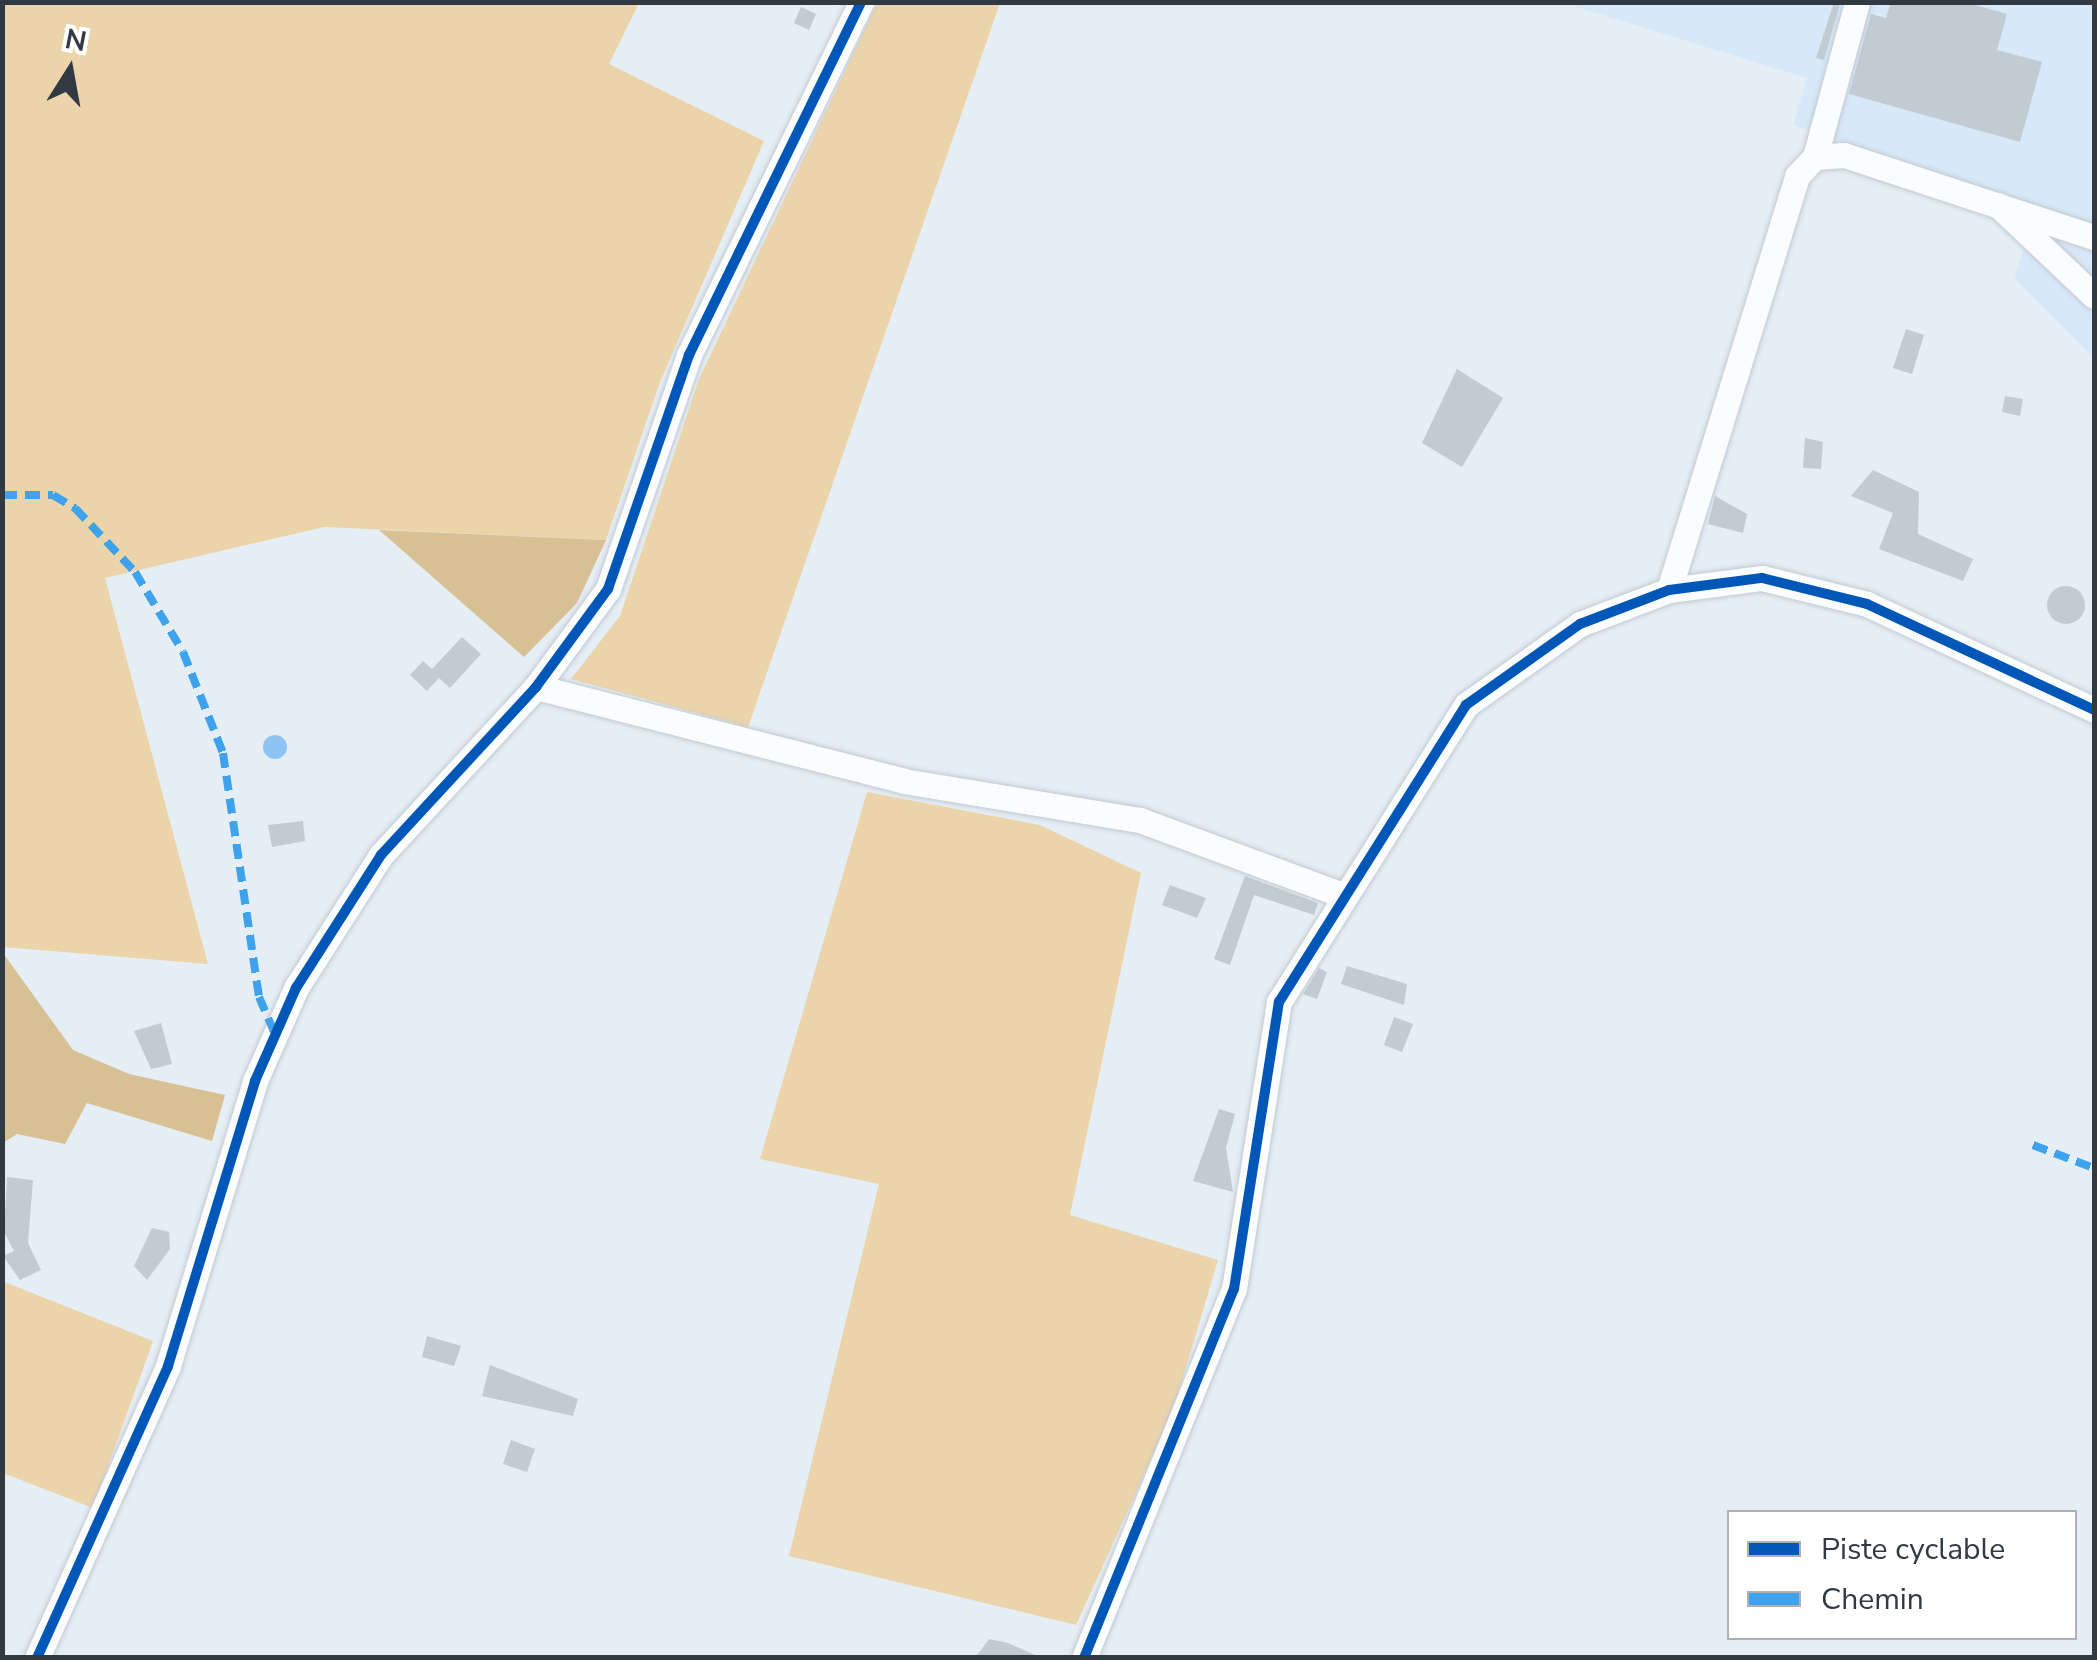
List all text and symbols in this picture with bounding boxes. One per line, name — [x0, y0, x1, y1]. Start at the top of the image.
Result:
north arrow — [20, 20, 120, 120]
text: N — [62, 20, 90, 61]
legend — [1727, 1510, 2077, 1640]
text: Piste cyclable — [1821, 1529, 2005, 1570]
text: Chemin — [1821, 1579, 1924, 1620]

